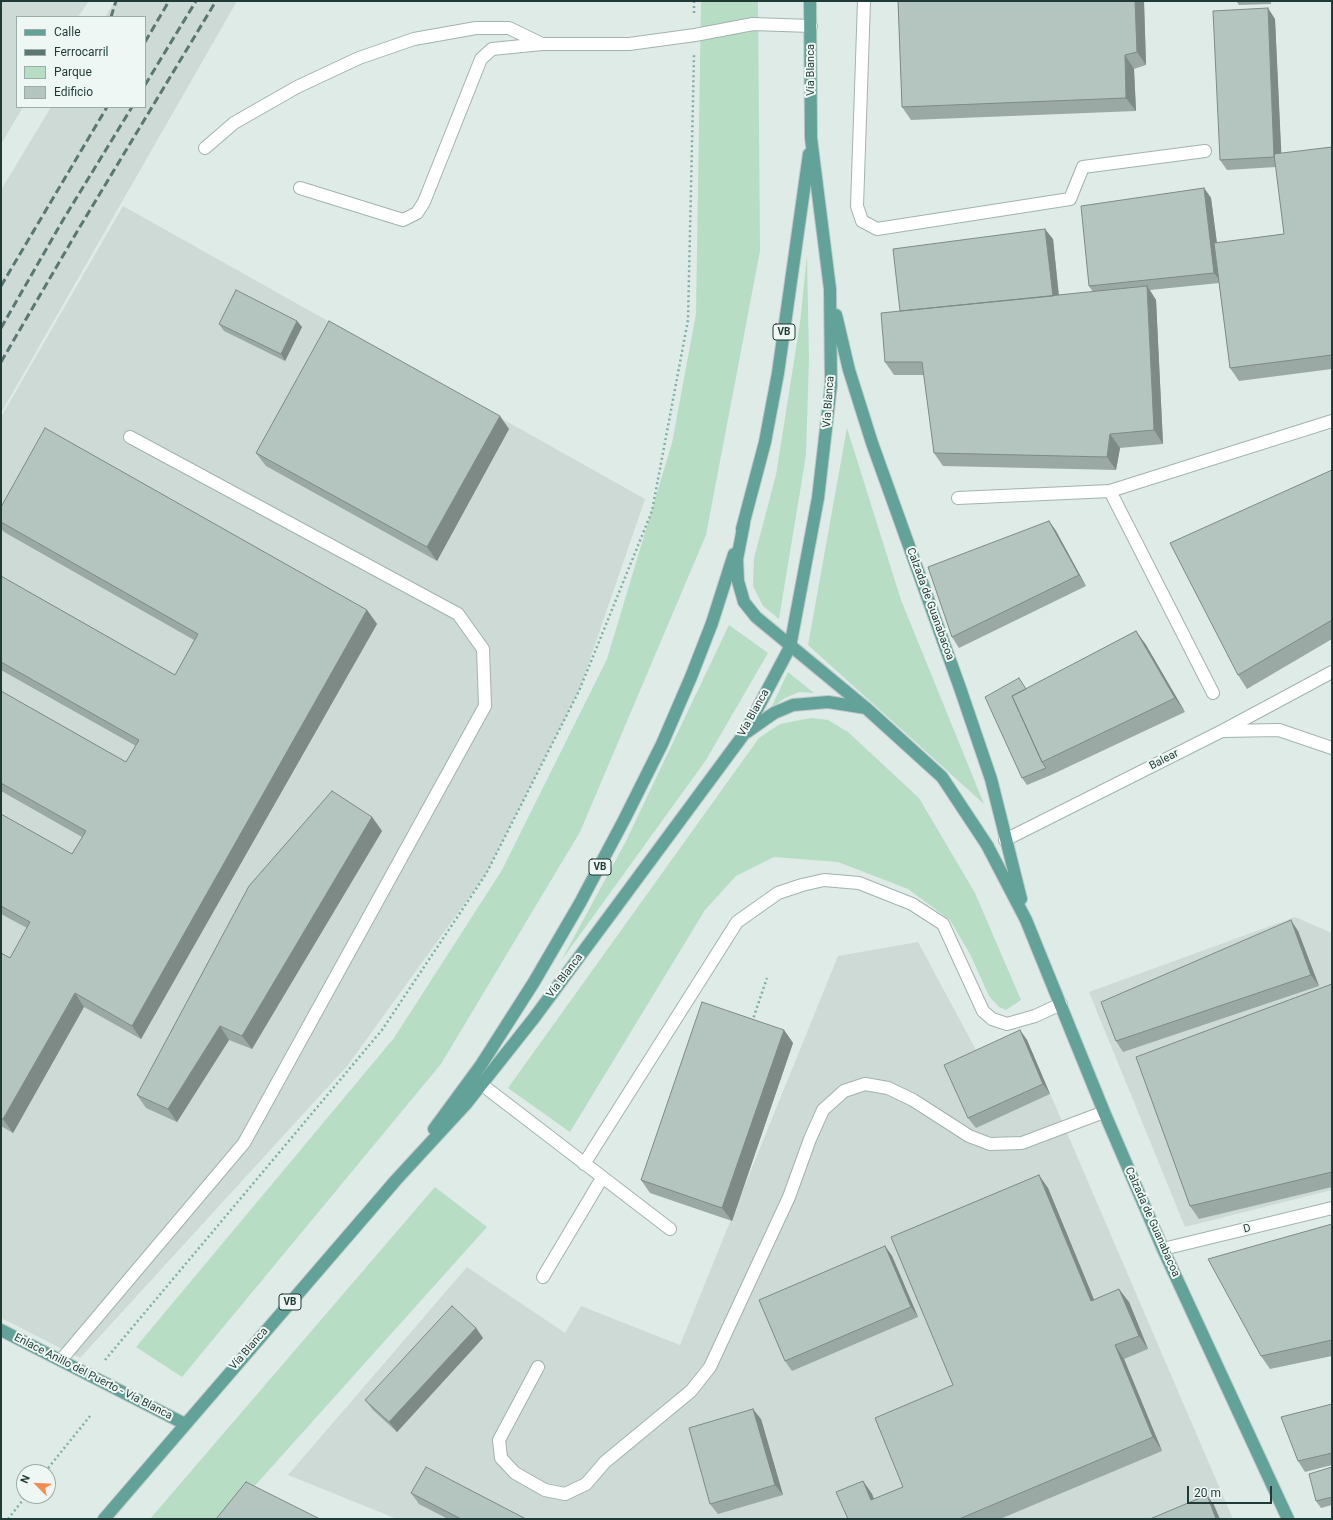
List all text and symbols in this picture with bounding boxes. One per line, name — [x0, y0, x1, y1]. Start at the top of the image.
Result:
legend — [16, 16, 146, 108]
text: Calle — [54, 25, 81, 39]
street label: Vía Blanca — [804, 44, 818, 96]
text: Ferrocarril — [54, 45, 109, 59]
text: Parque — [54, 65, 92, 79]
text: Edificio — [54, 85, 93, 99]
road number: VB — [773, 324, 795, 340]
street label: Vía Blanca — [821, 376, 837, 428]
street label: Calzada de Guanabacoa — [903, 546, 957, 662]
street label: Vía Blanca — [736, 687, 772, 739]
street label: Balear — [1147, 747, 1181, 773]
road number: VB — [589, 859, 611, 875]
street label: Vía Blanca — [544, 951, 586, 1001]
street label: Calzada de Guanabacoa — [1122, 1165, 1182, 1279]
street label: D — [1242, 1222, 1252, 1236]
road number: VB — [279, 1294, 301, 1310]
street label: Vía Blanca — [227, 1325, 271, 1373]
street label: Enlace Anillo del Puerto - Vía Blanca — [12, 1331, 174, 1423]
north arrow — [16, 1464, 56, 1504]
text: N — [18, 1473, 33, 1486]
scale bar — [1189, 1478, 1274, 1504]
text: 20 m — [1194, 1486, 1221, 1500]

